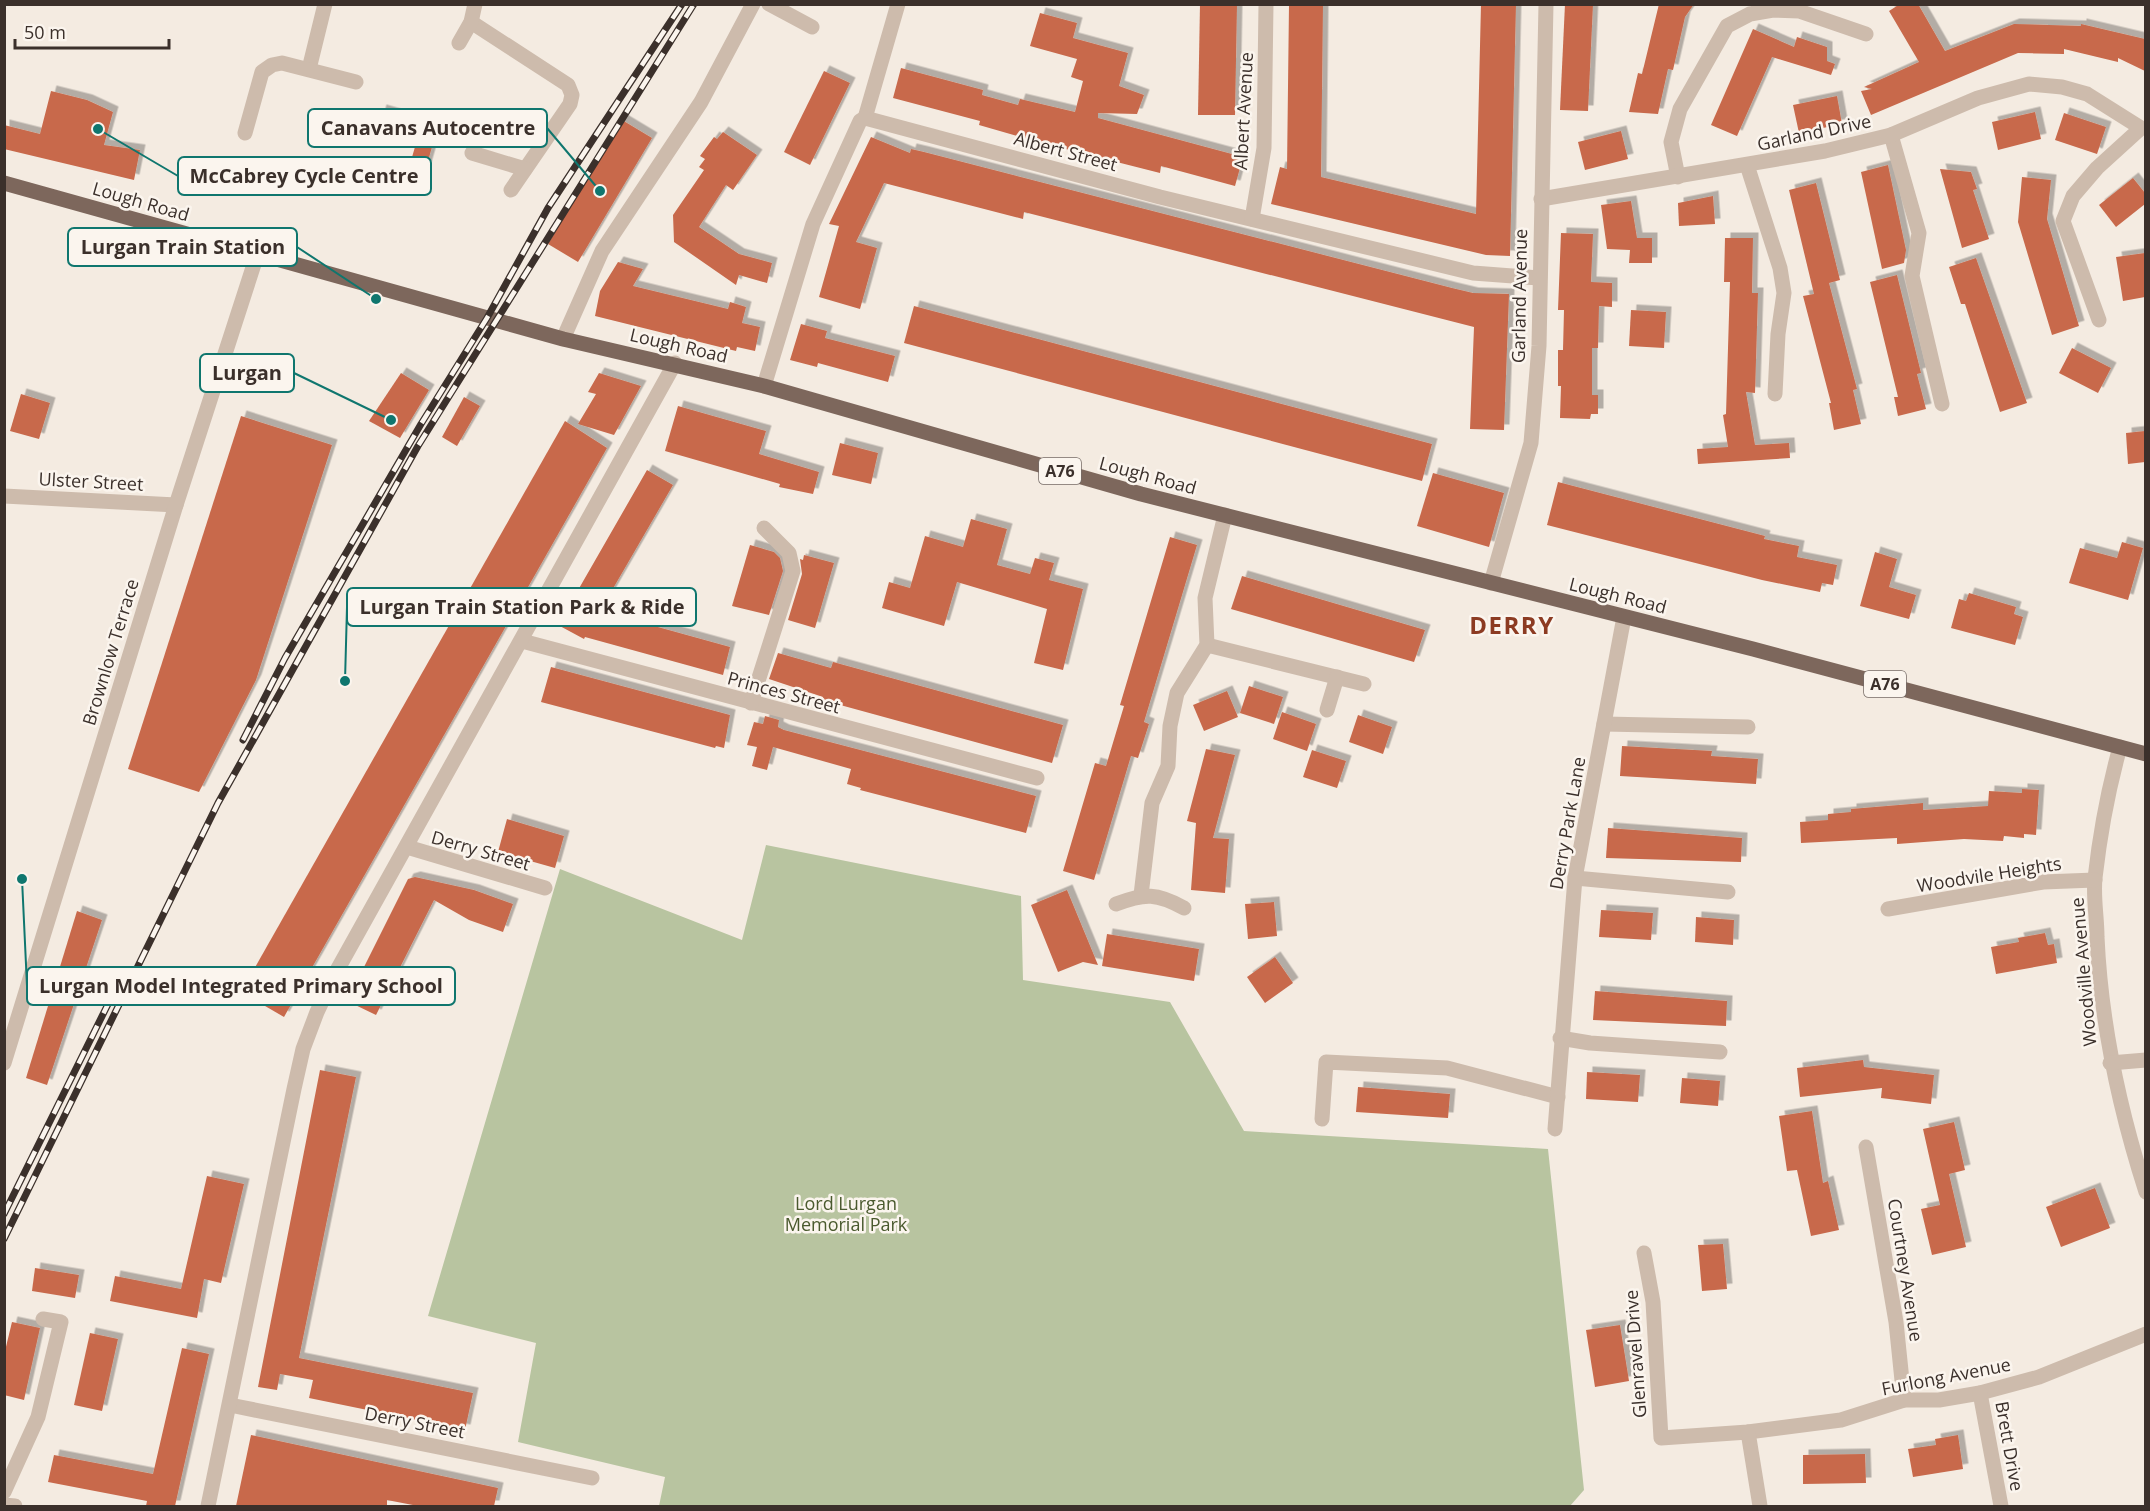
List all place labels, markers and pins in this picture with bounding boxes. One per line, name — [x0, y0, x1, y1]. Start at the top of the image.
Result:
callout: Canavans Autocentre — [308, 109, 547, 147]
callout: McCabrey Cycle Centre — [178, 157, 431, 195]
callout: Lurgan Train Station — [68, 228, 297, 266]
callout: Lurgan — [200, 354, 294, 392]
callout: Lurgan Train Station Park & Ride — [347, 588, 696, 626]
callout: Lurgan Model Integrated Primary School — [27, 967, 455, 1005]

